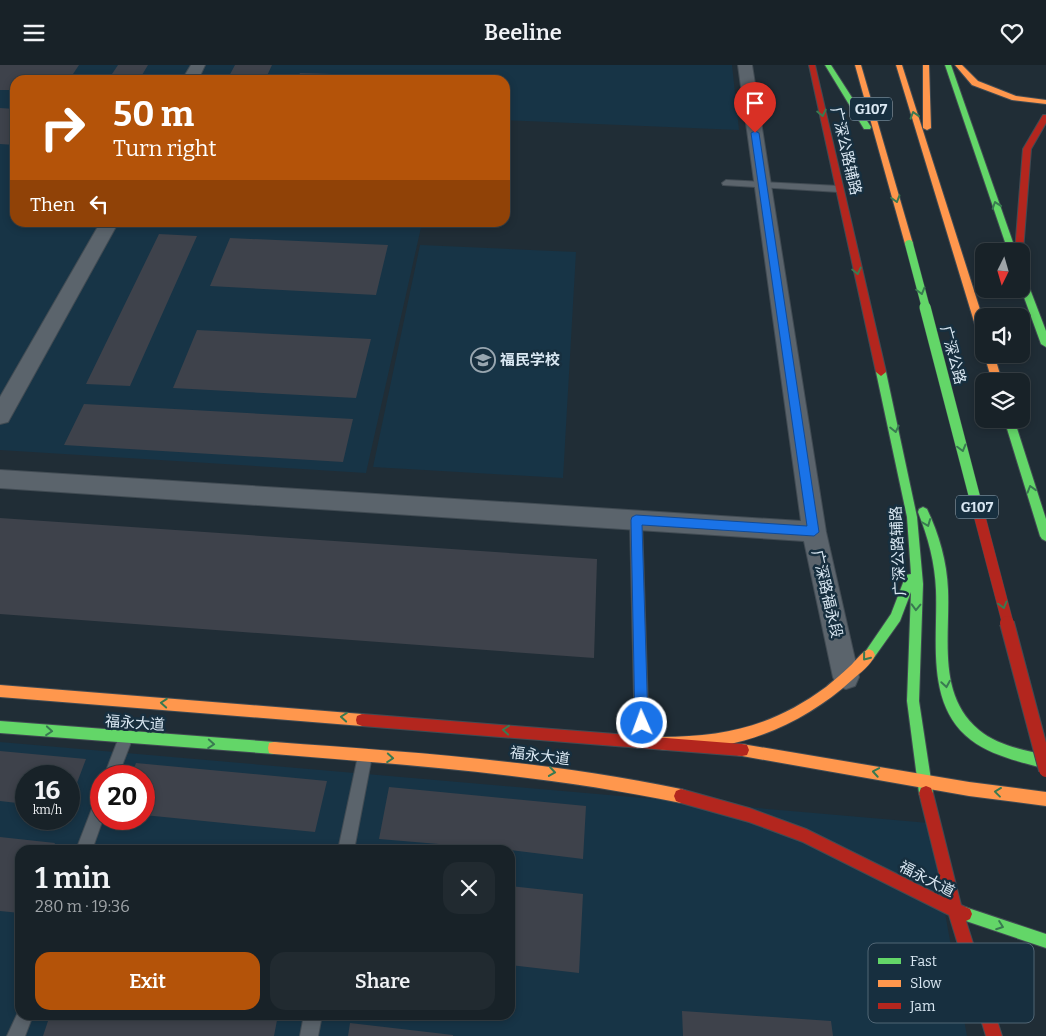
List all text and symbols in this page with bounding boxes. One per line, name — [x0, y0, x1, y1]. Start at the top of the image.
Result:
icon: menu — [20, 19, 48, 47]
text: Beeline — [484, 19, 562, 46]
icon: heart — [998, 19, 1026, 47]
pin — [734, 82, 776, 133]
icon: arrive — [741, 89, 769, 117]
text: 50 m — [113, 93, 194, 135]
icon: right — [30, 95, 95, 160]
road number: G107 — [850, 98, 892, 121]
street label: 广深公路辅路 — [827, 105, 865, 197]
one-way arrow — [817, 108, 827, 117]
one-way arrow — [909, 111, 919, 120]
text: Turn right — [113, 135, 216, 162]
icon: left — [85, 190, 113, 218]
text: Then — [30, 193, 75, 216]
one-way arrow — [890, 194, 900, 202]
one-way arrow — [992, 201, 1002, 210]
north arrow — [975, 243, 1030, 297]
map controls — [975, 243, 1030, 428]
one-way arrow — [852, 267, 862, 276]
one-way arrow — [915, 286, 926, 295]
button: sound — [975, 308, 1030, 363]
street label: 广深公路 — [937, 324, 969, 386]
school or university icon: 福民学校 — [470, 347, 496, 373]
place label: 福民学校 — [500, 351, 560, 369]
button: layers — [975, 373, 1030, 428]
one-way arrow — [889, 425, 900, 434]
one-way arrow — [956, 444, 967, 453]
one-way arrow — [1027, 486, 1037, 494]
road number: G107 — [956, 496, 998, 519]
street label: 广深公路辅路 — [887, 506, 909, 596]
one-way arrow — [921, 518, 931, 527]
street label: 广深路福永段 — [808, 548, 846, 640]
one-way arrow — [997, 601, 1008, 610]
one-way arrow — [910, 604, 921, 612]
one-way arrow — [863, 651, 872, 660]
one-way arrow — [941, 679, 951, 688]
position arrow — [615, 696, 667, 748]
one-way arrow — [160, 698, 168, 709]
one-way arrow — [340, 711, 348, 722]
street label: 福永大道 — [104, 712, 166, 734]
one-way arrow — [45, 725, 53, 736]
one-way arrow — [502, 725, 510, 736]
one-way arrow — [207, 738, 215, 749]
street label: 福永大道 — [509, 743, 571, 769]
one-way arrow — [386, 752, 394, 763]
speed limit sign: 20 — [90, 765, 155, 830]
one-way arrow — [548, 766, 556, 777]
one-way arrow — [871, 767, 880, 777]
text: 16 — [35, 776, 60, 806]
one-way arrow — [993, 787, 1001, 798]
text: km/h — [33, 803, 62, 817]
street label: 福永大道 — [896, 857, 958, 901]
text: 1 min — [35, 860, 110, 896]
button: close — [443, 862, 495, 914]
text: 280 m · 19:36 — [35, 897, 130, 916]
one-way arrow — [995, 920, 1004, 930]
legend — [868, 943, 1034, 1023]
button: Exit — [35, 952, 260, 1010]
button: Share — [270, 952, 495, 1010]
text: Fast — [910, 953, 937, 970]
text: Slow — [910, 975, 942, 992]
text: Jam — [909, 998, 936, 1015]

